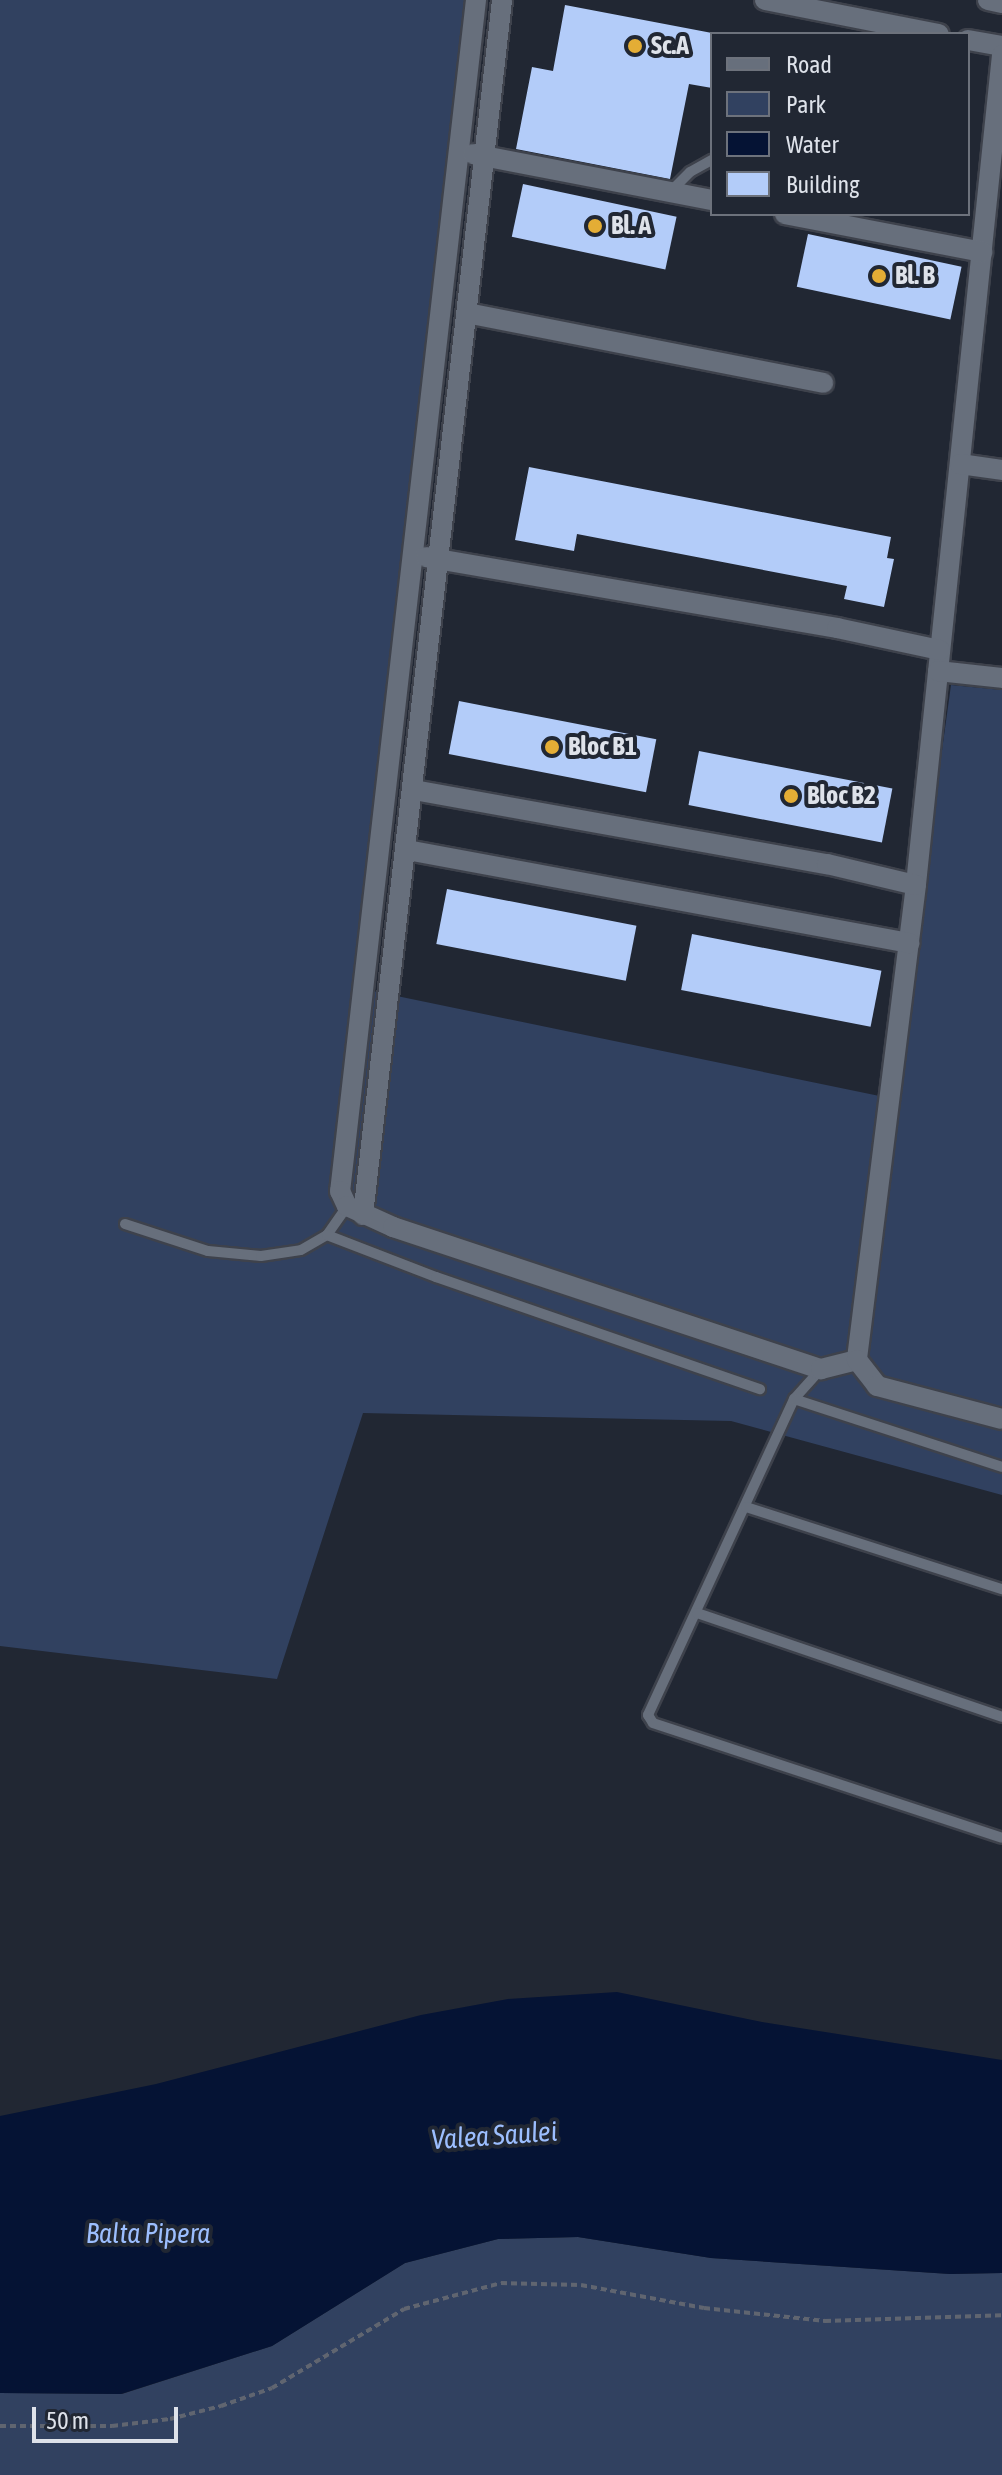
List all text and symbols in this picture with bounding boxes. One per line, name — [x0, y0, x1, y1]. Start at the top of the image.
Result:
place label: Sc.A — [651, 30, 689, 62]
legend — [710, 32, 970, 216]
marker: Sc.A — [626, 37, 644, 55]
text: Road — [786, 51, 832, 78]
text: Park — [786, 91, 826, 118]
text: Water — [786, 131, 839, 158]
text: Building — [786, 171, 859, 198]
place label: Bl. A — [611, 210, 651, 242]
marker: Bl. A — [586, 217, 604, 235]
place label: Bl. B — [895, 260, 935, 292]
marker: Bl. B — [870, 267, 888, 285]
place label: Bloc B1 — [568, 731, 637, 763]
marker: Bloc B1 — [543, 738, 561, 756]
place label: Bloc B2 — [807, 780, 876, 812]
marker: Bloc B2 — [782, 787, 800, 805]
water label: Valea Saulei — [430, 2114, 558, 2156]
water label: Balta Pipera — [86, 2216, 210, 2250]
scale bar — [36, 2391, 182, 2441]
text: 50 m — [46, 2407, 89, 2434]

